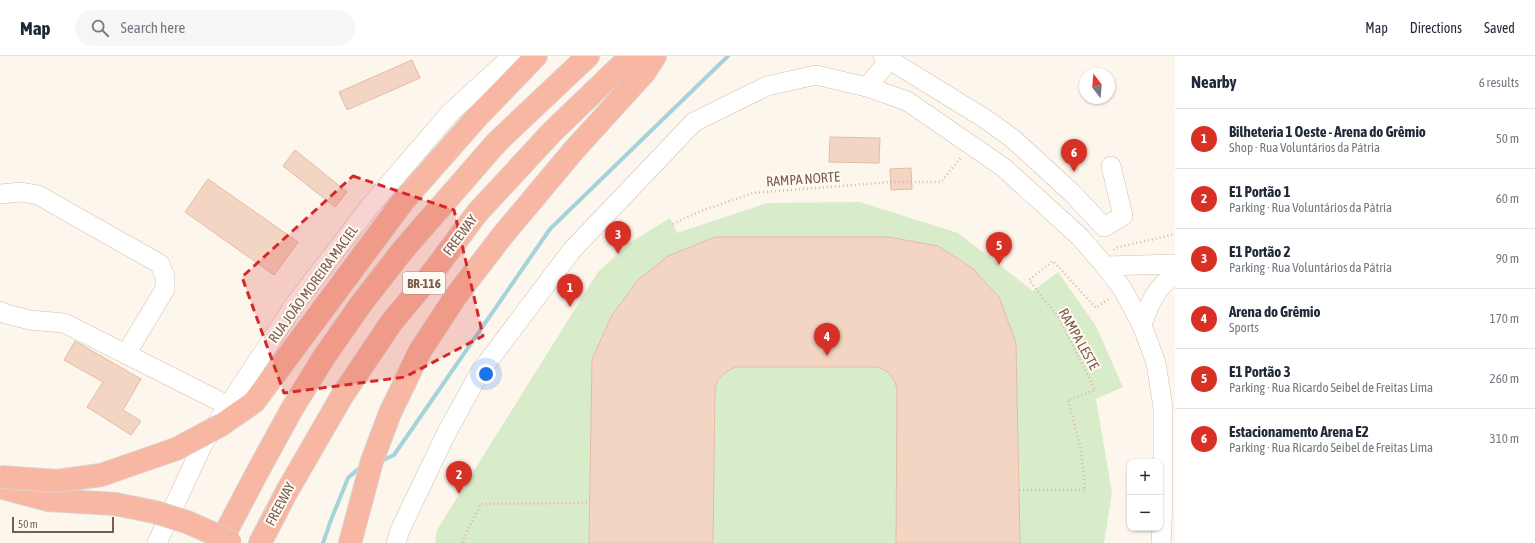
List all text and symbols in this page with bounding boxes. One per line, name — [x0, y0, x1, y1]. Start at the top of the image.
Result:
search box — [75, 10, 355, 46]
text: Map — [20, 17, 51, 39]
icon: search — [89, 17, 111, 39]
text: Search here — [121, 19, 185, 36]
text: Map — [1365, 20, 1388, 36]
text: Directions — [1410, 20, 1462, 36]
text: Saved — [1484, 20, 1515, 36]
north arrow — [1079, 68, 1115, 104]
text: Nearby — [1191, 72, 1237, 92]
text: 6 results — [1479, 75, 1519, 90]
text: Bilheteria 1 Oeste - Arena do Grêmio — [1229, 123, 1426, 140]
text: 1 — [1201, 131, 1207, 146]
text: 50 m — [1496, 131, 1519, 146]
pin: 6 — [1061, 139, 1087, 172]
text: Shop · Rua Voluntários da Pátria — [1229, 140, 1380, 155]
street label: RAMPA NORTE — [766, 168, 840, 190]
text: E1 Portão 1 — [1229, 183, 1290, 200]
text: 2 — [1201, 191, 1207, 206]
text: 60 m — [1496, 191, 1519, 206]
text: Parking · Rua Voluntários da Pátria — [1229, 200, 1392, 215]
street label: FREEWAY — [440, 211, 481, 259]
pin: 3 — [605, 221, 631, 254]
street label: RUA JOÃO MOREIRA MACIEL — [265, 222, 361, 346]
pin: 5 — [986, 232, 1012, 265]
text: E1 Portão 2 — [1229, 243, 1290, 260]
text: 3 — [1201, 251, 1207, 266]
text: 90 m — [1496, 251, 1519, 266]
text: Parking · Rua Voluntários da Pátria — [1229, 260, 1392, 275]
road number: BR-116 — [403, 272, 445, 294]
pin: 1 — [557, 274, 583, 307]
text: Arena do Grêmio — [1229, 303, 1321, 320]
street label: RAMPA LESTE — [1056, 306, 1102, 373]
text: 4 — [1201, 311, 1207, 326]
text: 170 m — [1490, 311, 1519, 326]
text: Sports — [1229, 320, 1259, 335]
pin: 4 — [814, 323, 840, 356]
text: E1 Portão 3 — [1229, 363, 1290, 380]
your location — [476, 364, 496, 384]
text: 5 — [1201, 371, 1207, 386]
text: 260 m — [1490, 371, 1519, 386]
text: Parking · Rua Ricardo Seibel de Freitas Lima — [1229, 380, 1433, 395]
text: Estacionamento Arena E2 — [1229, 423, 1369, 440]
text: 6 — [1201, 431, 1207, 446]
text: 310 m — [1490, 431, 1519, 446]
text: Parking · Rua Ricardo Seibel de Freitas Lima — [1229, 440, 1433, 455]
map controls — [1127, 459, 1163, 531]
button: + — [1127, 459, 1163, 495]
pin: 2 — [446, 461, 472, 494]
street label: FREEWAY — [262, 479, 298, 528]
button: − — [1127, 495, 1163, 531]
scale bar — [12, 515, 114, 534]
text: 50 m — [18, 518, 38, 530]

